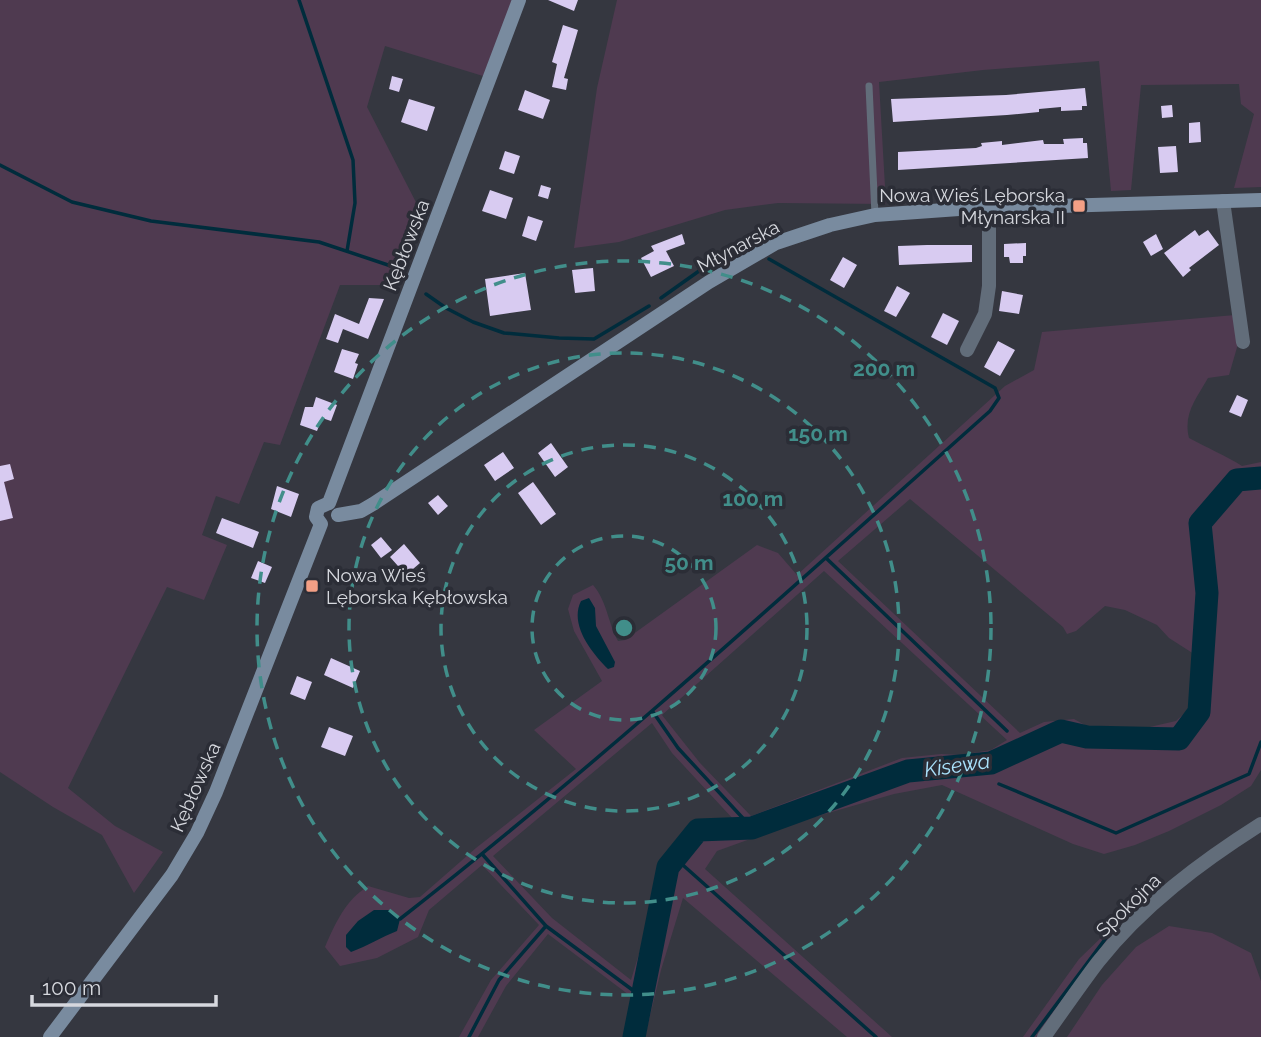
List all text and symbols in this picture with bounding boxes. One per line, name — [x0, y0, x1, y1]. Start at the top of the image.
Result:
place label: Nowa Wieś Lęborska Młynarska II — [879, 184, 1065, 228]
street label: Kębłowska — [379, 196, 433, 294]
marker: Nowa Wieś Lęborska Młynarska II — [1071, 198, 1087, 214]
street label: Młynarska — [693, 215, 783, 277]
text: 200 m — [853, 356, 915, 381]
text: 150 m — [788, 421, 848, 446]
text: 100 m — [723, 486, 783, 511]
text: 50 m — [664, 550, 714, 575]
place label: Nowa Wieś Lęborska Kębłowska — [326, 564, 508, 608]
marker: Nowa Wieś Lęborska Kębłowska — [304, 578, 320, 594]
centre of rings — [612, 616, 636, 640]
street label: Kębłowska — [165, 739, 225, 835]
water label: Kisewa — [922, 748, 992, 782]
street label: Spokojna — [1091, 869, 1165, 941]
scale bar — [32, 964, 215, 1008]
text: 100 m — [42, 975, 101, 1000]

